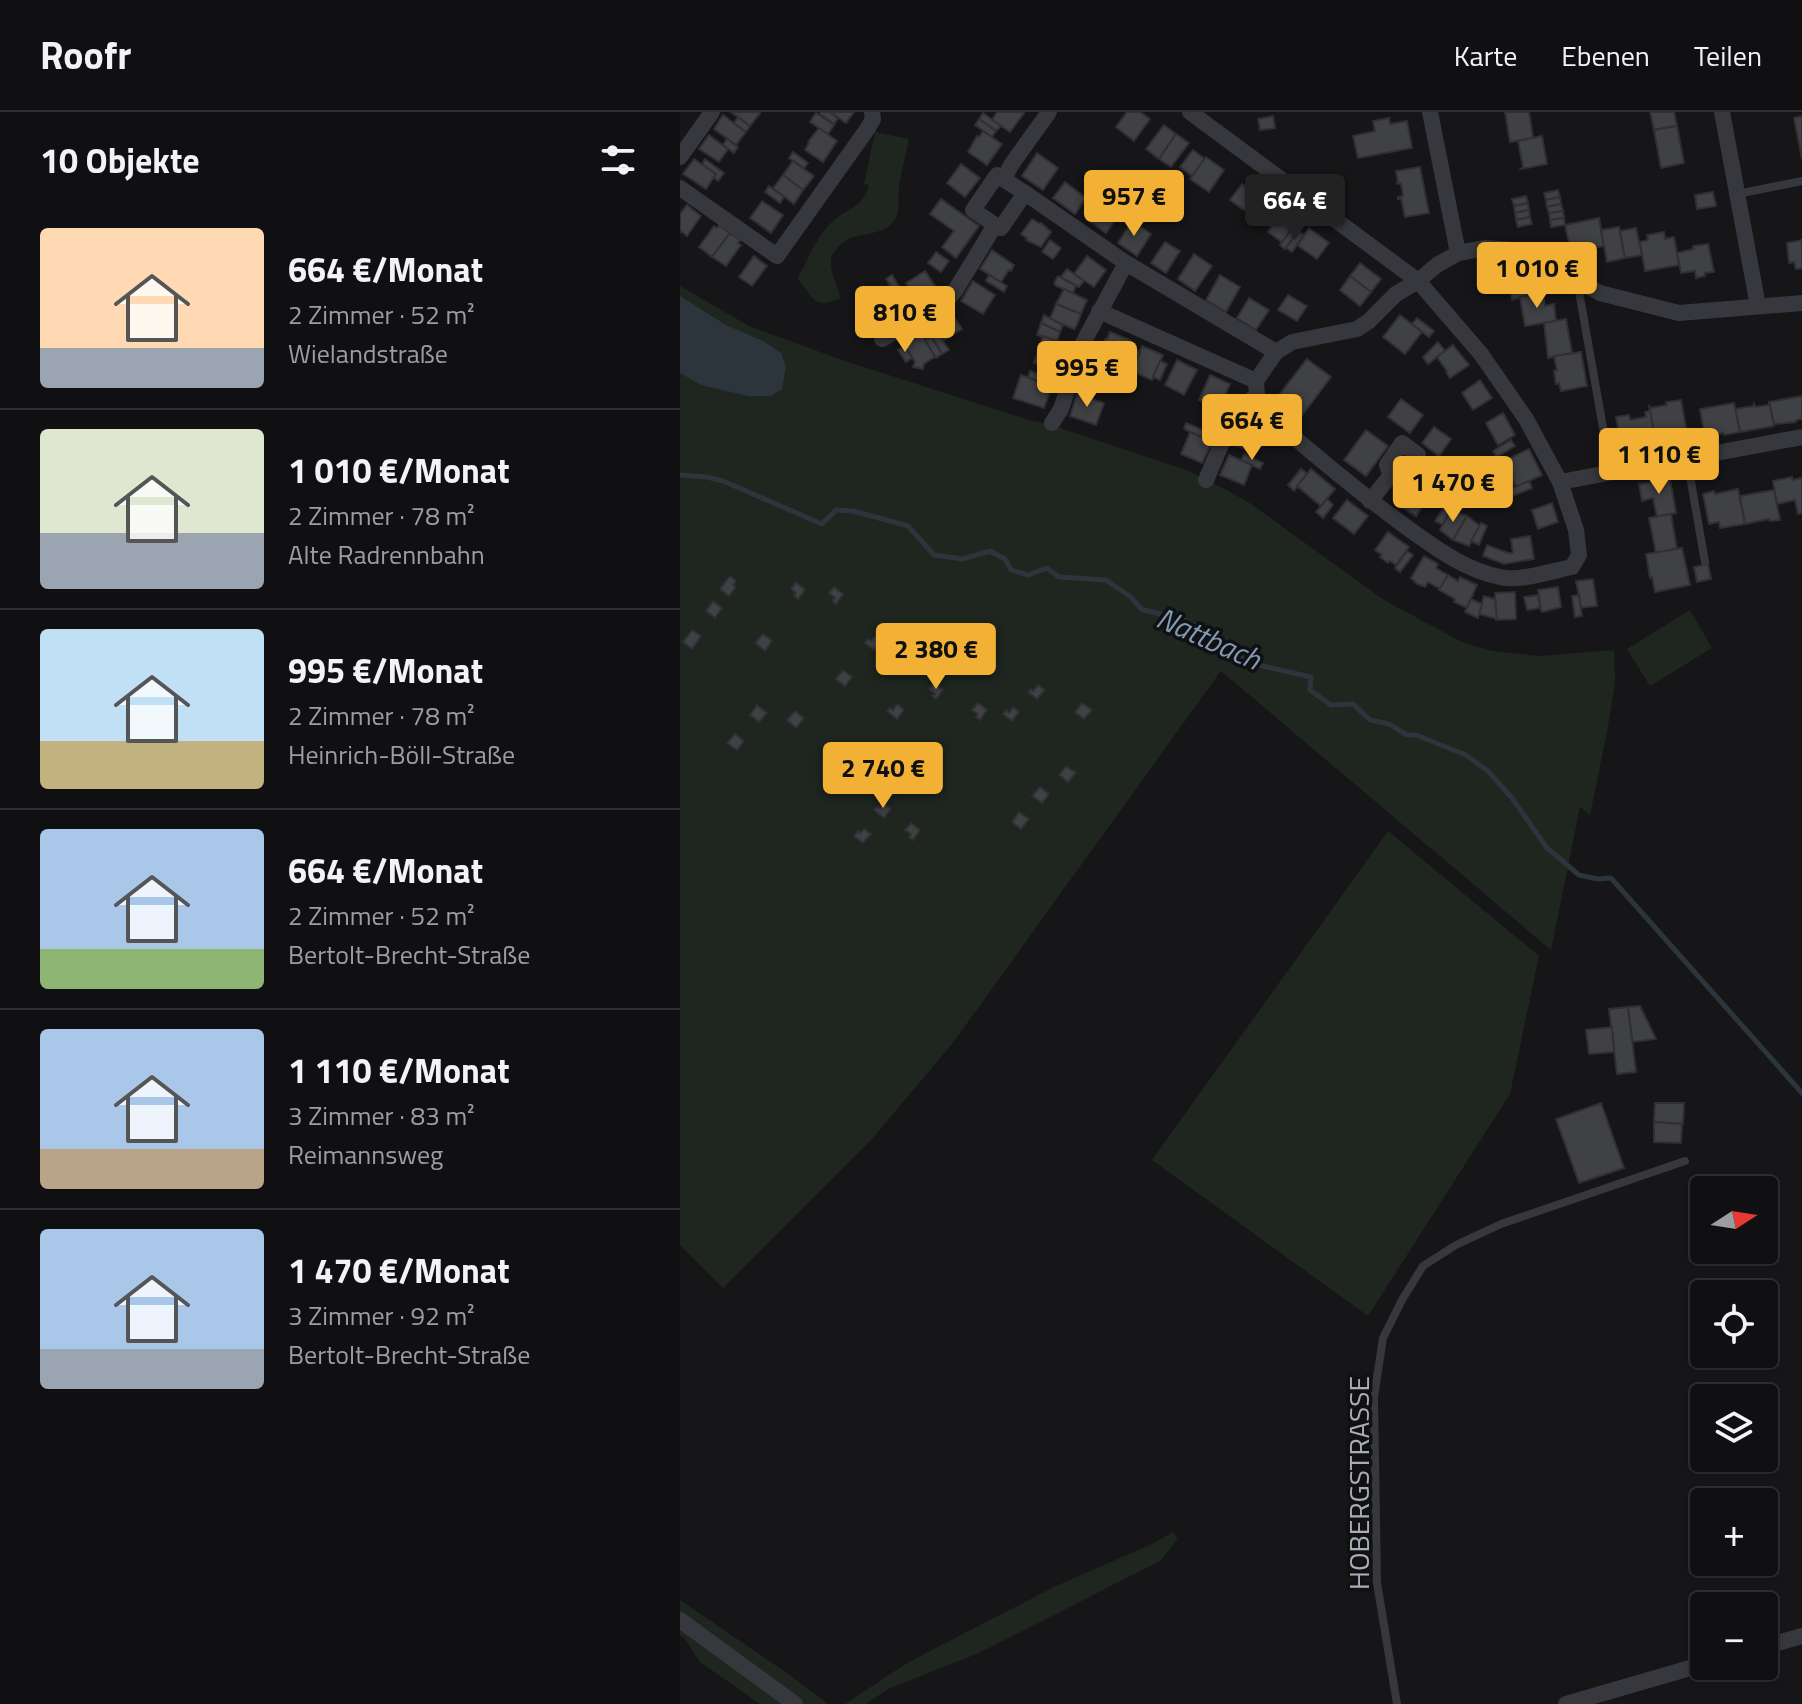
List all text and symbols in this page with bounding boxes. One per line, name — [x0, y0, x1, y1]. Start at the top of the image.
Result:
text: Roofr — [40, 26, 131, 84]
text: Karte — [1454, 34, 1517, 77]
text: Ebenen — [1561, 34, 1650, 77]
text: Teilen — [1694, 34, 1762, 77]
text: 10 Objekte — [40, 134, 200, 186]
icon: filters — [596, 138, 640, 182]
pin: 957 € — [1078, 170, 1190, 238]
pin: 664 € — [1239, 174, 1351, 242]
text: 957 € — [1102, 176, 1166, 215]
text: 664 € — [1263, 180, 1327, 219]
pin: 1 010 € — [1463, 242, 1611, 310]
text: 664 €/Monat — [288, 243, 483, 295]
text: 1 010 € — [1495, 248, 1579, 287]
icon: home — [104, 260, 200, 356]
pin: 810 € — [849, 286, 961, 354]
text: 810 € — [873, 292, 937, 331]
text: 2 Zimmer · 52 m² — [288, 295, 474, 334]
text: Wielandstraße — [288, 334, 448, 373]
pin: 995 € — [1031, 341, 1143, 409]
text: 995 € — [1055, 347, 1119, 386]
pin: 664 € — [1196, 394, 1308, 462]
text: 664 € — [1220, 400, 1284, 439]
pin: 1 110 € — [1585, 428, 1733, 496]
text: 1 110 € — [1617, 434, 1701, 473]
text: 1 010 €/Monat — [288, 444, 510, 496]
pin: 1 470 € — [1379, 456, 1527, 524]
icon: home — [104, 461, 200, 557]
text: 1 470 € — [1411, 462, 1495, 501]
text: 2 Zimmer · 78 m² — [288, 496, 474, 535]
text: Alte Radrennbahn — [288, 535, 485, 574]
water label: Nattbach — [1149, 595, 1270, 682]
pin: 2 380 € — [862, 623, 1010, 691]
text: 2 380 € — [894, 629, 978, 668]
text: 995 €/Monat — [288, 644, 483, 696]
icon: home — [104, 661, 200, 757]
text: 2 Zimmer · 78 m² — [288, 696, 474, 735]
text: Heinrich-Böll-Straße — [288, 735, 515, 774]
pin: 2 740 € — [809, 742, 957, 810]
text: 2 740 € — [841, 748, 925, 787]
text: 664 €/Monat — [288, 844, 483, 896]
icon: home — [104, 861, 200, 957]
text: 2 Zimmer · 52 m² — [288, 896, 474, 935]
text: Bertolt-Brecht-Straße — [288, 935, 530, 974]
text: 1 110 €/Monat — [288, 1044, 510, 1096]
icon: home — [104, 1061, 200, 1157]
text: 3 Zimmer · 83 m² — [288, 1096, 474, 1135]
text: Reimannsweg — [288, 1135, 443, 1174]
north arrow — [1690, 1176, 1778, 1264]
map controls — [1690, 1176, 1778, 1680]
text: 1 470 €/Monat — [288, 1244, 510, 1296]
icon: home — [104, 1261, 200, 1357]
button: locate — [1690, 1280, 1778, 1368]
text: 3 Zimmer · 92 m² — [288, 1296, 474, 1335]
text: Bertolt-Brecht-Straße — [288, 1335, 530, 1374]
street label: HOBERGSTRASSE — [1337, 1376, 1380, 1590]
button: layers — [1690, 1384, 1778, 1472]
button: + — [1690, 1488, 1778, 1576]
button: − — [1690, 1592, 1778, 1680]

